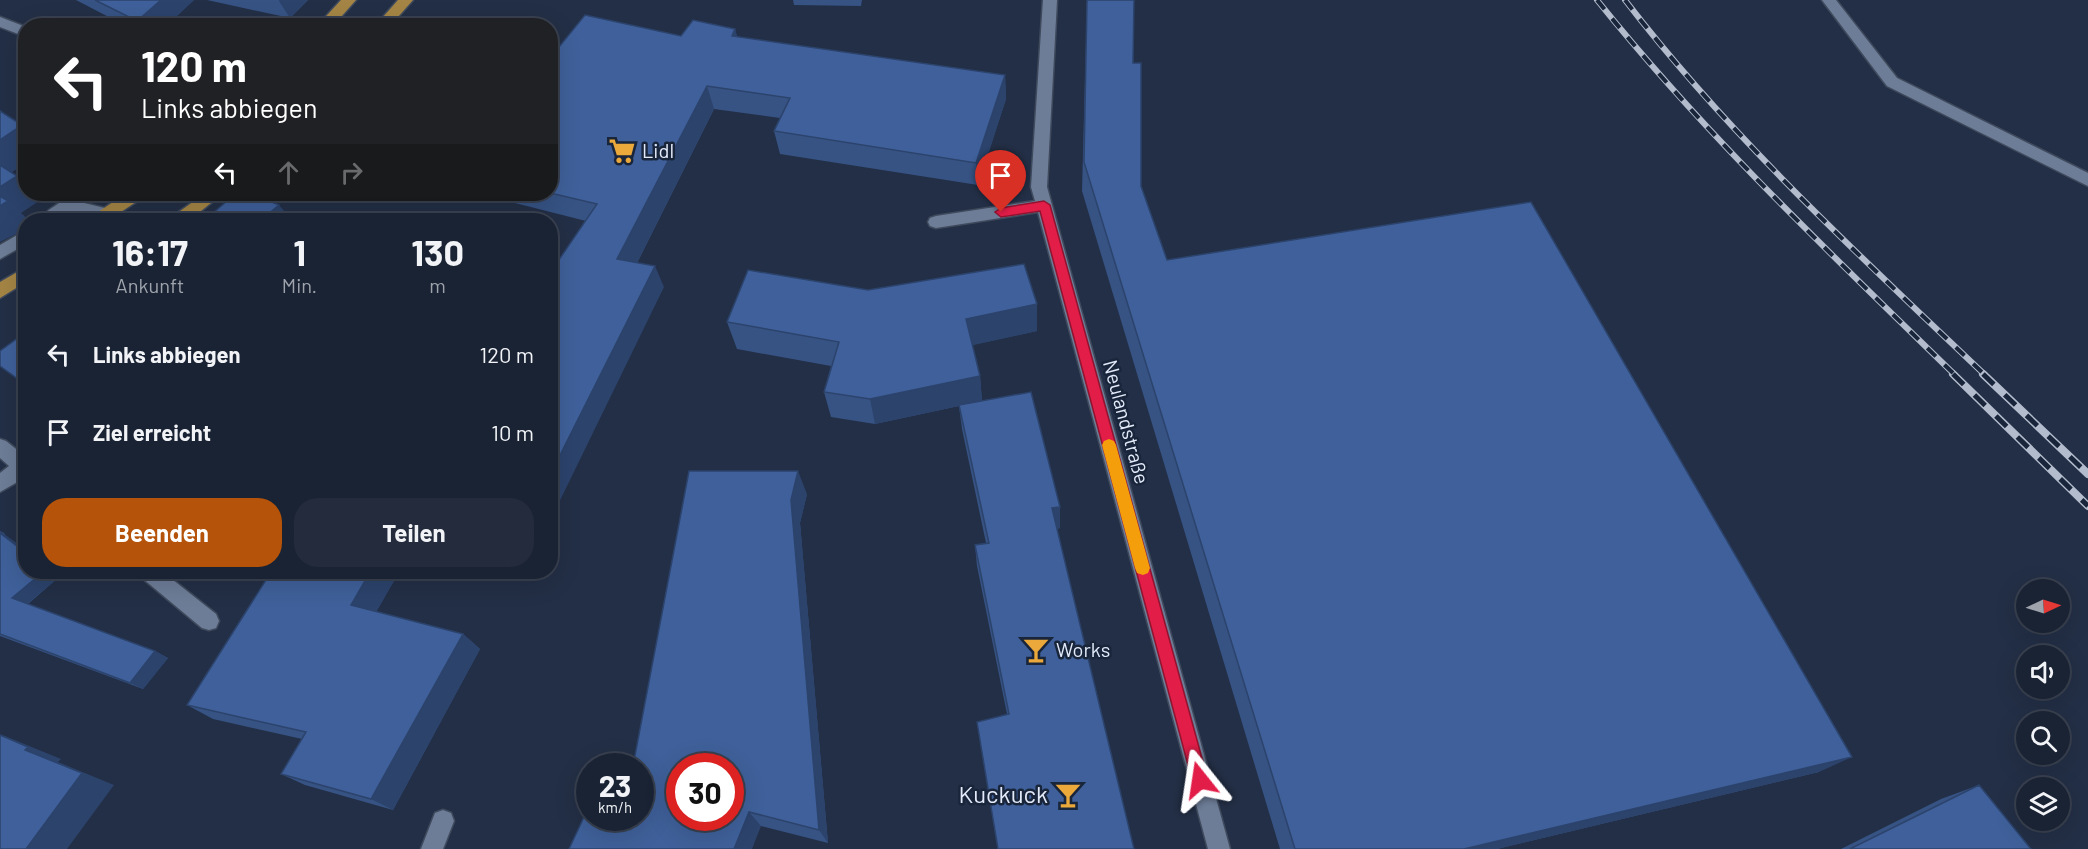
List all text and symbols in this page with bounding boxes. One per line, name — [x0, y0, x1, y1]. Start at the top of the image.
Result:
text: 120 m — [141, 40, 247, 90]
icon: left — [42, 42, 120, 120]
text: Links abbiegen — [141, 91, 317, 123]
supermarket icon: Lidl — [607, 136, 637, 166]
place label: Lidl — [642, 138, 674, 162]
pin — [975, 150, 1026, 212]
icon: left — [209, 156, 242, 189]
icon: ahead — [272, 156, 305, 189]
icon: right — [335, 156, 368, 189]
icon: arrive — [984, 159, 1017, 192]
text: 16:17 — [112, 230, 188, 273]
text: 1 — [293, 230, 306, 273]
text: 130 — [411, 230, 464, 273]
text: Ankunft — [116, 273, 184, 297]
text: Min. — [282, 273, 317, 297]
text: m — [429, 273, 446, 297]
icon: left — [42, 338, 75, 371]
text: Links abbiegen — [93, 341, 241, 367]
text: 120 m — [479, 341, 534, 367]
street label: Neulandstraße — [1099, 357, 1155, 486]
icon: arrive — [42, 416, 75, 449]
text: Ziel erreicht — [93, 419, 211, 445]
text: 10 m — [491, 419, 534, 445]
button: Beenden — [42, 498, 282, 567]
button: Teilen — [294, 498, 534, 567]
north arrow — [2016, 579, 2070, 633]
map controls — [2016, 579, 2070, 831]
bar icon: Works — [1021, 635, 1051, 665]
place label: Works — [1056, 637, 1110, 661]
button: sound — [2016, 645, 2070, 699]
button: search — [2016, 711, 2070, 765]
position arrow — [1168, 748, 1232, 812]
speed limit sign: 30 — [666, 753, 744, 831]
text: 23 — [599, 767, 631, 803]
button: layers — [2016, 777, 2070, 831]
place label: Kuckuck — [959, 779, 1048, 808]
bar icon: Kuckuck — [1053, 780, 1083, 810]
text: km/h — [598, 798, 632, 816]

